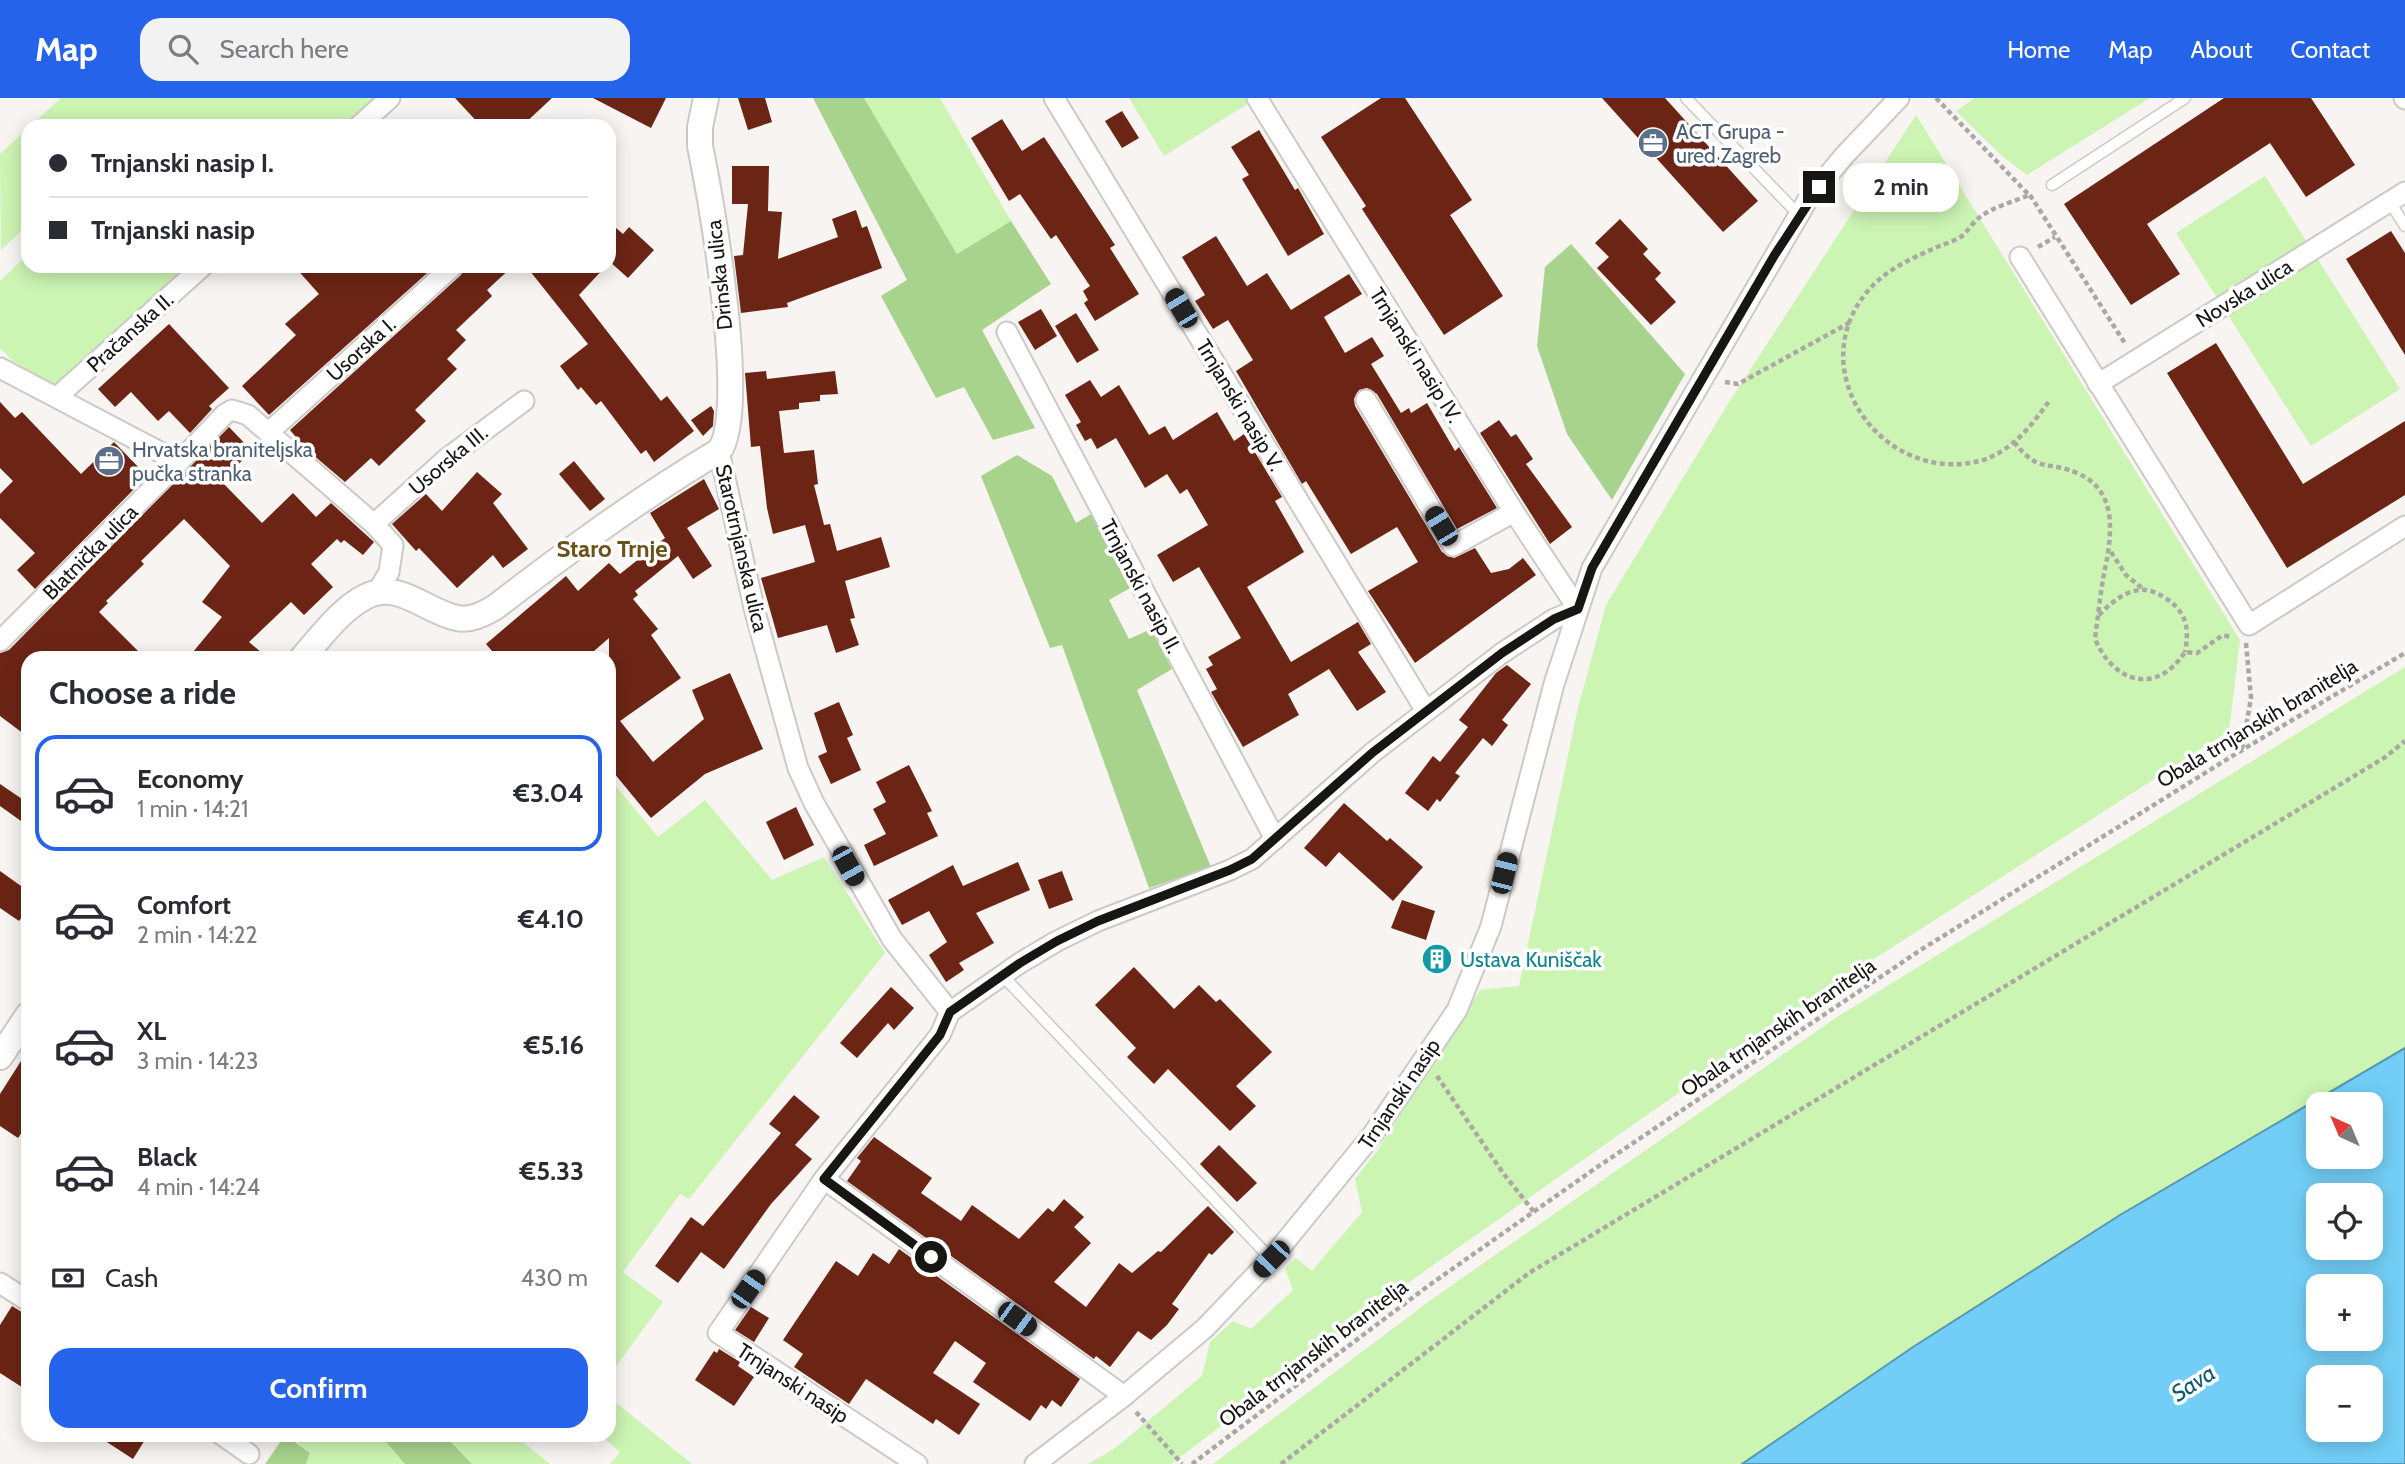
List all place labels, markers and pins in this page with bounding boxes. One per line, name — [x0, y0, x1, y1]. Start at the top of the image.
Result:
place label: ACT Grupa - ured Zagreb — [1676, 119, 1785, 168]
office icon: ACT Grupa - ured Zagreb — [1636, 126, 1670, 160]
place label: Hrvatska braniteljska pučka stranka — [132, 437, 313, 486]
office icon: Hrvatska braniteljska pučka stranka — [92, 444, 126, 478]
building icon: Ustava Kuniščak — [1420, 942, 1454, 976]
place label: Ustava Kuniščak — [1460, 947, 1602, 972]

